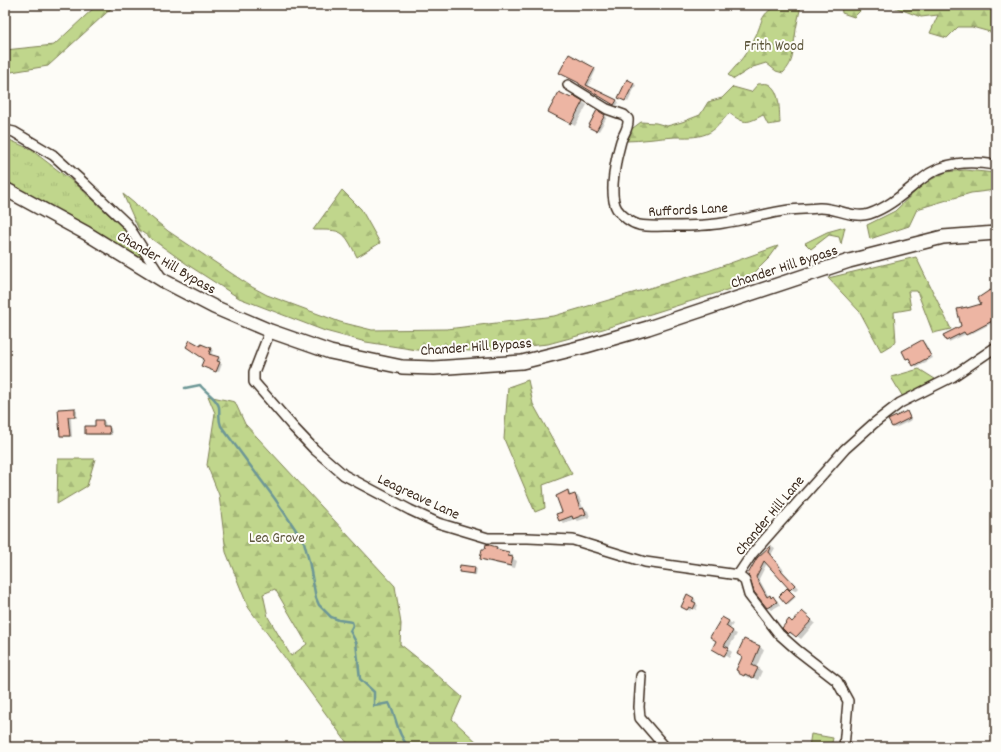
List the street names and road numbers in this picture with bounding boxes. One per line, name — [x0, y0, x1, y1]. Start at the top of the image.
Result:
street label: Ruffords Lane — [648, 198, 729, 224]
street label: Chander Hill Bypass — [112, 226, 220, 301]
street label: Chander Hill Bypass — [728, 240, 841, 296]
street label: Chander Hill Bypass — [420, 333, 533, 363]
street label: Leagreave Lane — [373, 469, 463, 527]
street label: Chander Hill Lane — [730, 471, 811, 561]

